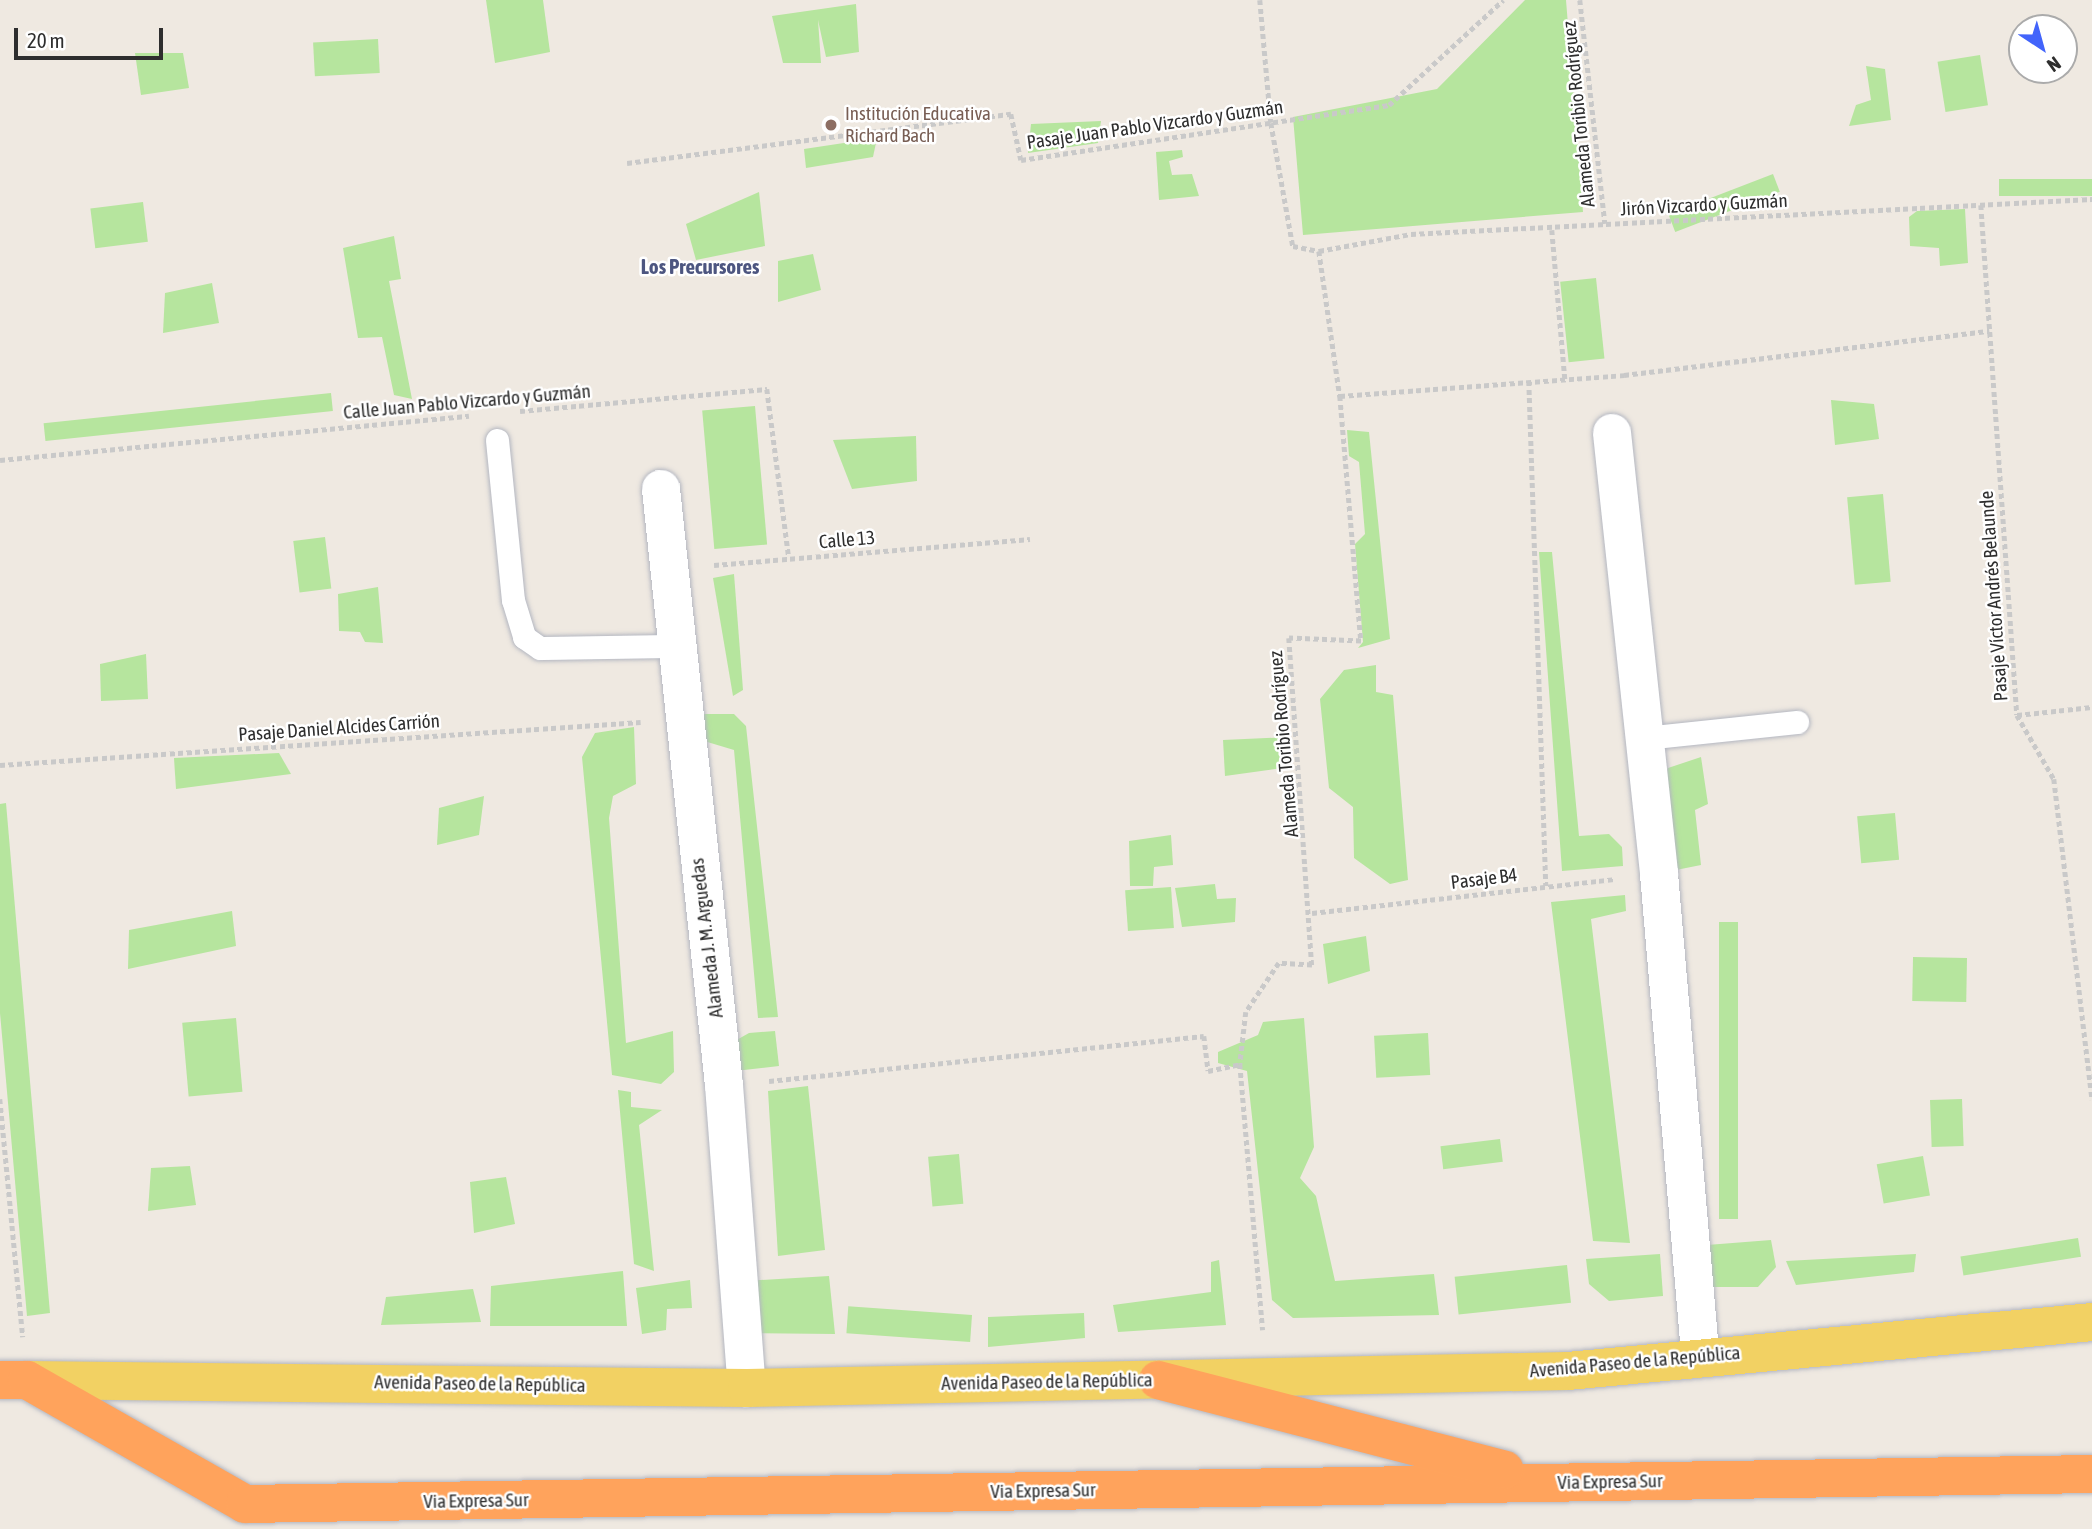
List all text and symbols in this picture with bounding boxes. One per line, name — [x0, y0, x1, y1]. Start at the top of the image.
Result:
scale bar — [18, 14, 166, 58]
north arrow — [2008, 14, 2078, 84]
street label: Alameda Toribio Rodríguez — [1558, 20, 1600, 208]
text: 20 m — [27, 28, 65, 52]
text: N — [2043, 52, 2065, 77]
street label: Pasaje Juan Pablo Vizcardo y Guzmán — [1025, 96, 1285, 154]
place label: Institución Educativa Richard Bach — [845, 103, 991, 147]
marker: Institución Educativa Richard Bach — [823, 117, 839, 133]
street label: Jirón Vizcardo y Guzmán — [1620, 189, 1788, 221]
district label: Los Precursores — [641, 253, 759, 279]
street label: Calle Juan Pablo Vizcardo y Guzmán — [342, 380, 592, 424]
street label: Pasaje Víctor Andrés Belaunde — [1975, 490, 2013, 702]
street label: Calle 13 — [818, 526, 876, 554]
street label: Alameda Toribio Rodríguez — [1264, 650, 1304, 838]
street label: Pasaje Daniel Alcides Carrión — [238, 710, 440, 746]
street label: Alameda J. M. Arguedas — [686, 857, 728, 1019]
street label: Pasaje B4 — [1449, 864, 1519, 894]
street label: Avenida Paseo de la República — [1529, 1341, 1741, 1383]
street label: Avenida Paseo de la República — [941, 1369, 1153, 1395]
street label: Avenida Paseo de la República — [374, 1371, 586, 1397]
street label: Via Expresa Sur — [1557, 1470, 1663, 1494]
street label: Via Expresa Sur — [990, 1479, 1096, 1503]
street label: Via Expresa Sur — [423, 1489, 529, 1513]

